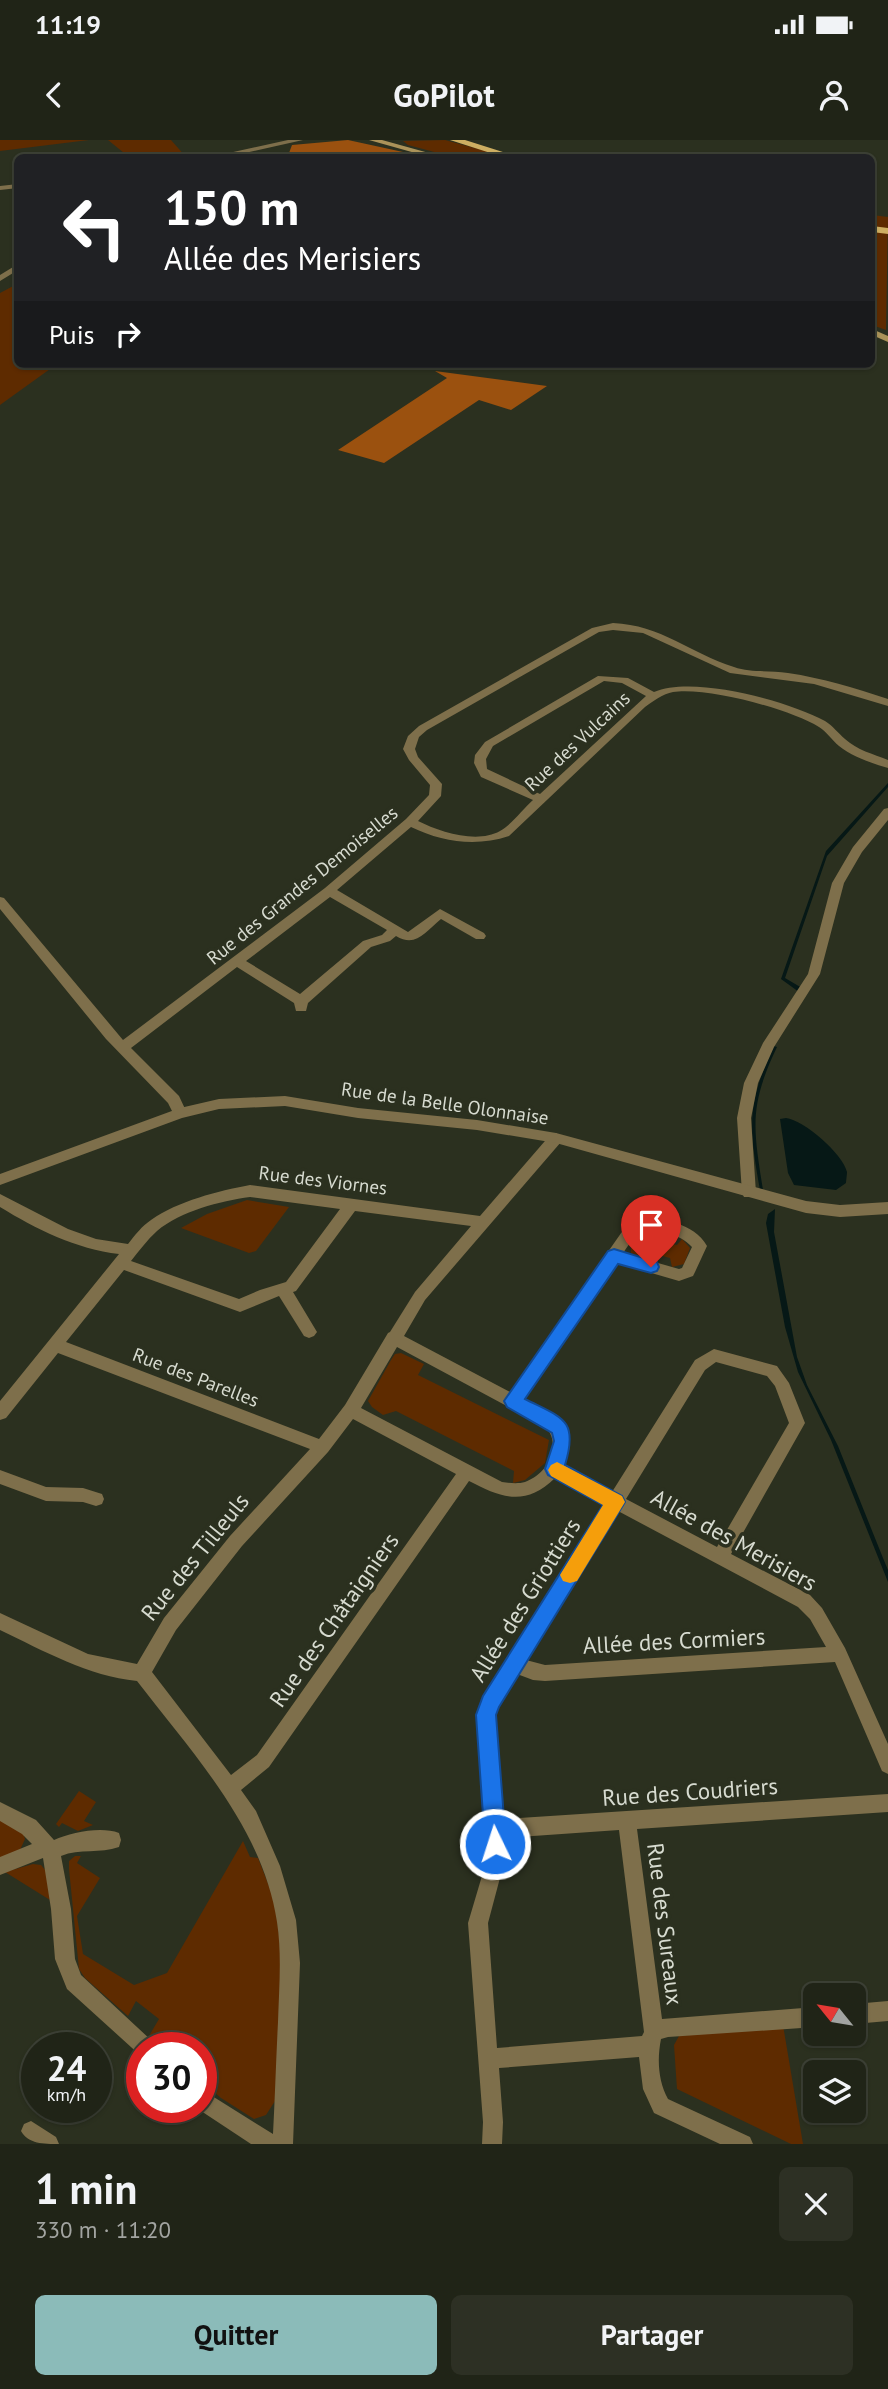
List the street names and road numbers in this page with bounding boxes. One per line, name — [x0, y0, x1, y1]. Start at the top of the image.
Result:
street label: Rue des Vulcains — [519, 686, 635, 796]
street label: Rue des Grandes Demoiselles — [202, 800, 402, 970]
street label: Rue de la Belle Olonnaise — [340, 1077, 550, 1129]
street label: Rue des Viornes — [258, 1160, 388, 1200]
street label: Rue des Parelles — [129, 1342, 263, 1412]
street label: Allée des Merisiers — [646, 1482, 822, 1597]
street label: Rue des Tilleuls — [134, 1487, 255, 1626]
street label: Allée des Griottiers — [463, 1513, 587, 1687]
street label: Rue des Châtaigniers — [263, 1527, 405, 1713]
street label: Allée des Cormiers — [582, 1621, 766, 1660]
street label: Rue des Coudriers — [601, 1771, 779, 1812]
street label: Rue des Sureaux — [641, 1841, 690, 2007]

